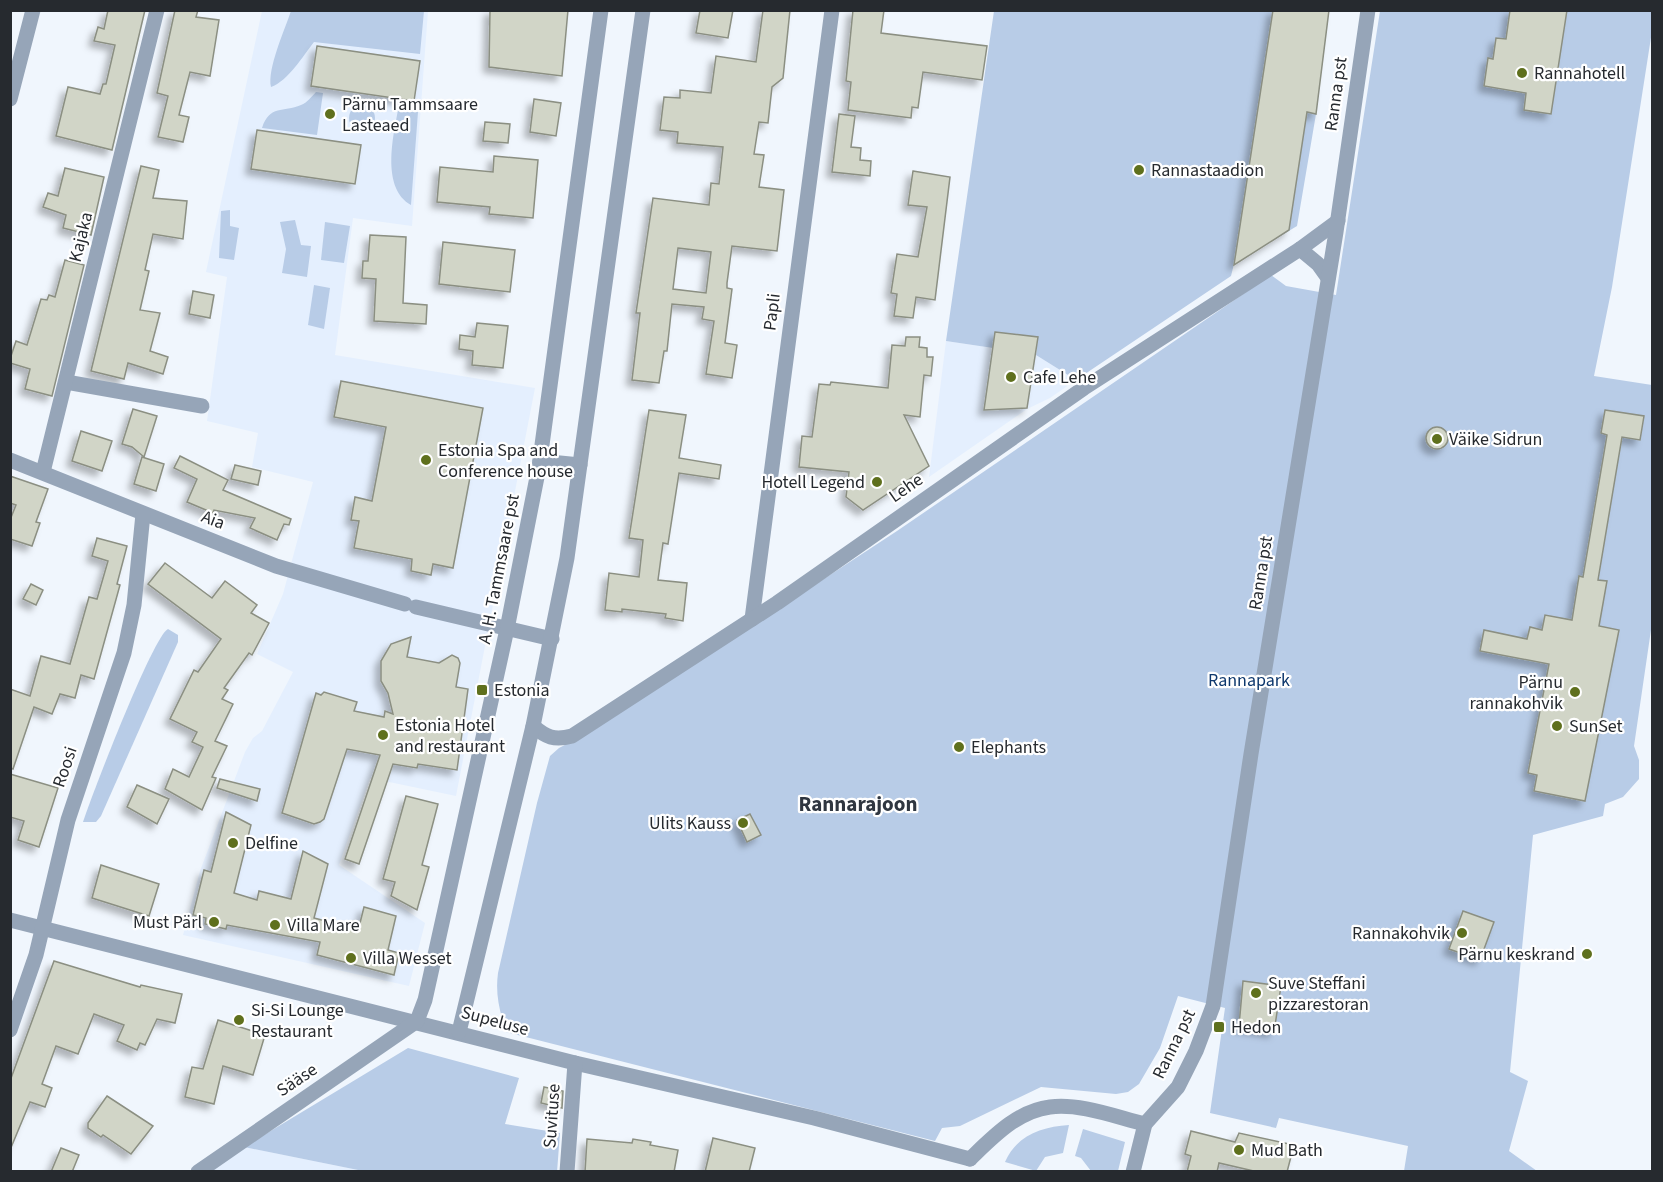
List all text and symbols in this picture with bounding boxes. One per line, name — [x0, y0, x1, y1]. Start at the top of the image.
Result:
street label: Ranna pst — [1318, 55, 1354, 133]
place label: Rannahotell — [1534, 61, 1625, 86]
marker: Rannahotell — [1515, 66, 1529, 80]
place label: Pärnu Tammsaare Lasteaed — [342, 92, 478, 138]
marker: Pärnu Tammsaare Lasteaed — [323, 107, 337, 121]
place label: Rannastaadion — [1151, 158, 1264, 183]
marker: Rannastaadion — [1132, 163, 1146, 177]
street label: Kajaka — [63, 209, 99, 265]
street label: Papli — [757, 292, 787, 332]
place label: Cafe Lehe — [1023, 365, 1096, 390]
marker: Cafe Lehe — [1004, 370, 1018, 384]
place label: Väike Sidrun — [1449, 427, 1542, 452]
marker: Väike Sidrun — [1430, 432, 1444, 446]
place label: Estonia Spa and Conference house — [438, 438, 573, 484]
marker: Estonia Spa and Conference house — [419, 453, 433, 467]
street label: Lehe — [884, 467, 928, 509]
place label: Hotell Legend — [761, 470, 865, 495]
marker: Hotell Legend — [870, 475, 884, 489]
street label: A. H. Tammsaare pst — [472, 492, 526, 646]
street label: Aia — [198, 504, 228, 536]
street label: Ranna pst — [1243, 534, 1279, 612]
park label: Rannapark — [1208, 668, 1290, 693]
place label: Pärnu rannakohvik — [1469, 670, 1563, 716]
place label: Estonia — [494, 678, 550, 703]
marker: Estonia — [475, 683, 489, 697]
marker: Pärnu rannakohvik — [1568, 685, 1582, 699]
place label: Estonia Hotel and restaurant — [395, 713, 505, 759]
place label: SunSet — [1569, 714, 1623, 739]
marker: SunSet — [1550, 719, 1564, 733]
marker: Estonia Hotel and restaurant — [376, 728, 390, 742]
place label: Elephants — [971, 735, 1046, 760]
marker: Elephants — [952, 740, 966, 754]
street label: Roosi — [46, 743, 84, 791]
district label: Rannarajoon — [799, 789, 917, 819]
place label: Ulits Kauss — [649, 811, 731, 836]
marker: Ulits Kauss — [736, 816, 750, 830]
place label: Delfine — [245, 831, 298, 856]
marker: Delfine — [226, 836, 240, 850]
place label: Must Pärl — [133, 910, 202, 935]
place label: Villa Mare — [287, 913, 360, 938]
marker: Must Pärl — [207, 915, 221, 929]
marker: Villa Mare — [268, 918, 282, 932]
place label: Rannakohvik — [1352, 921, 1450, 946]
marker: Rannakohvik — [1455, 926, 1469, 940]
place label: Pärnu keskrand — [1458, 942, 1575, 967]
place label: Villa Wesset — [363, 946, 452, 971]
marker: Pärnu keskrand — [1580, 947, 1594, 961]
marker: Villa Wesset — [344, 951, 358, 965]
place label: Suve Steffani pizzarestoran — [1268, 971, 1369, 1017]
marker: Suve Steffani pizzarestoran — [1249, 986, 1263, 1000]
place label: Si-Si Lounge Restaurant — [251, 998, 344, 1044]
street label: Supeluse — [458, 1000, 532, 1042]
street label: Ranna pst — [1146, 1005, 1202, 1083]
marker: Si-Si Lounge Restaurant — [232, 1013, 246, 1027]
place label: Hedon — [1231, 1015, 1281, 1040]
marker: Hedon — [1212, 1020, 1226, 1034]
street label: Sääse — [272, 1057, 322, 1103]
street label: Suvituse — [537, 1083, 567, 1149]
place label: Mud Bath — [1251, 1138, 1323, 1163]
marker: Mud Bath — [1232, 1143, 1246, 1157]

